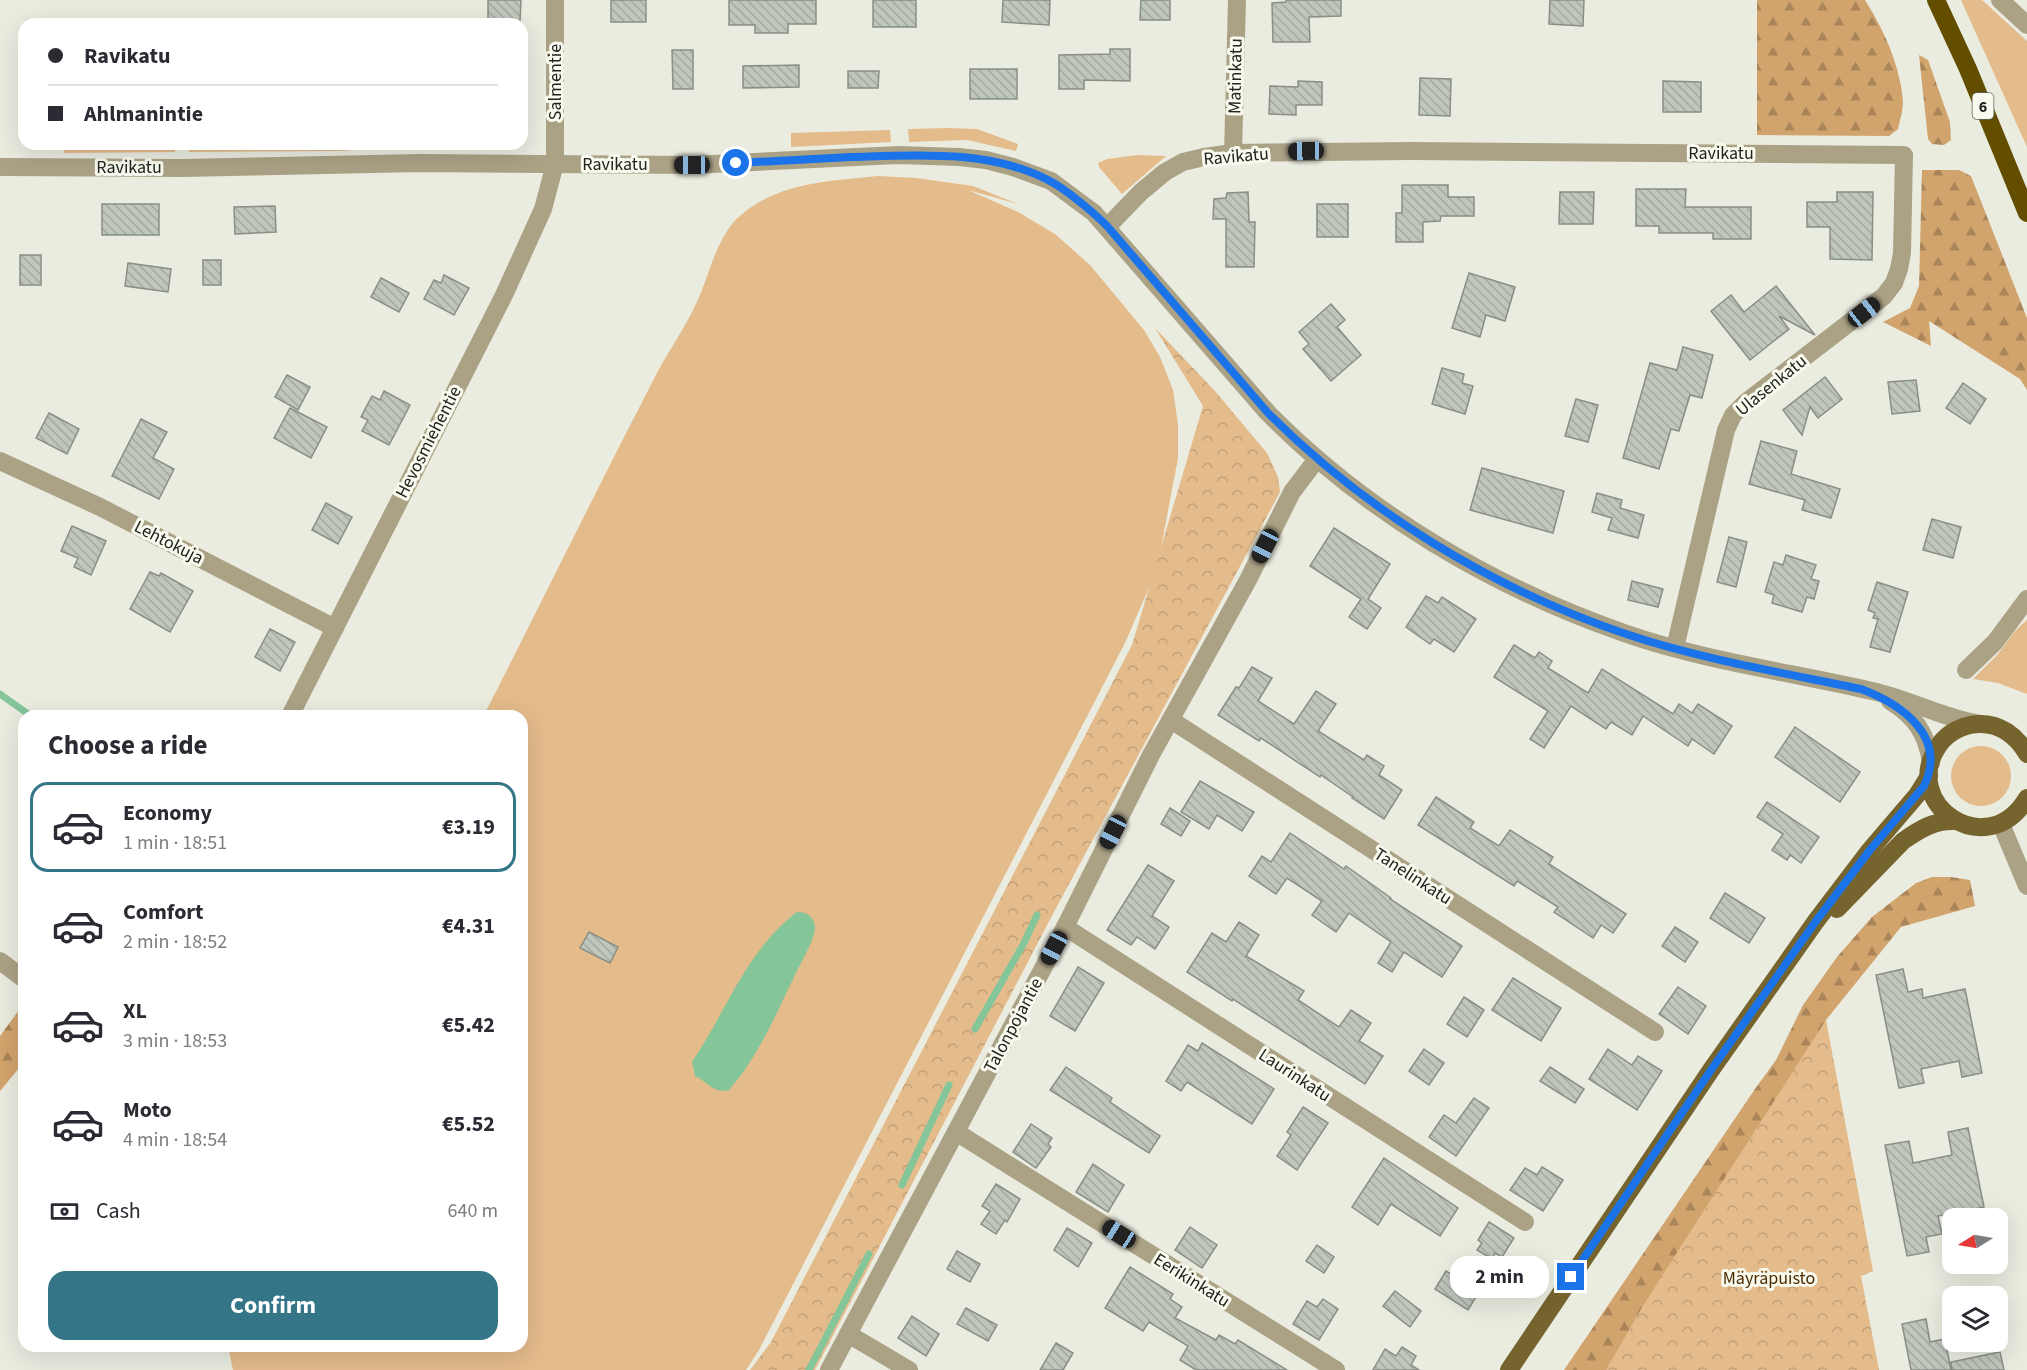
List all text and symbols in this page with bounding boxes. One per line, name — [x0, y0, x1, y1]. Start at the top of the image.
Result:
street label: Matinkatu — [1222, 38, 1249, 114]
text: Ravikatu — [84, 40, 170, 72]
street label: Salmentie — [543, 44, 568, 120]
road number: 6 — [1972, 93, 1994, 119]
text: Ahlmanintie — [84, 98, 203, 130]
street label: Ravikatu — [1202, 141, 1270, 172]
street label: Ravikatu — [1688, 141, 1754, 166]
car — [1288, 142, 1324, 160]
route start — [722, 149, 749, 176]
street label: Ravikatu — [582, 152, 648, 177]
street label: Ravikatu — [96, 155, 162, 180]
car — [674, 156, 710, 174]
car — [1844, 294, 1884, 330]
street label: Ulasenkatu — [1730, 349, 1812, 422]
street label: Hevosmiehentie — [389, 382, 467, 503]
street label: Lehtokuja — [130, 514, 208, 571]
car — [1249, 526, 1281, 566]
text: Choose a ride — [48, 726, 208, 765]
text: Economy — [123, 797, 212, 829]
icon: car — [51, 800, 105, 854]
text: €3.19 — [442, 811, 495, 843]
car — [1097, 812, 1129, 852]
text: 1 min · 18:51 — [123, 829, 227, 857]
street label: Tanelinkatu — [1369, 842, 1457, 911]
text: Comfort — [123, 896, 204, 928]
icon: car — [51, 899, 105, 953]
text: €4.31 — [442, 910, 495, 942]
text: 2 min · 18:52 — [123, 928, 227, 956]
car — [1038, 928, 1070, 968]
street label: Talonpojantie — [978, 973, 1049, 1077]
text: XL — [123, 995, 147, 1027]
icon: car — [51, 998, 105, 1052]
text: €5.42 — [442, 1009, 495, 1041]
text: 3 min · 18:53 — [123, 1027, 227, 1055]
street label: Laurinkatu — [1254, 1043, 1336, 1108]
text: Moto — [123, 1094, 172, 1126]
icon: car — [51, 1097, 105, 1151]
text: €5.52 — [442, 1108, 495, 1140]
text: 4 min · 18:54 — [123, 1126, 227, 1154]
icon: cash — [48, 1195, 81, 1228]
text: Cash — [96, 1195, 141, 1227]
text: 640 m — [448, 1197, 498, 1225]
north arrow — [1942, 1208, 2008, 1274]
map controls — [1942, 1208, 2008, 1352]
car — [1099, 1217, 1139, 1251]
street label: Eerikinkatu — [1149, 1247, 1235, 1314]
callout: 2 min — [1451, 1256, 1550, 1298]
text: 2 min — [1475, 1263, 1524, 1291]
route end — [1557, 1263, 1584, 1290]
park label: Mäyräpuisto — [1723, 1266, 1815, 1291]
button: Confirm — [48, 1271, 498, 1340]
button: layers — [1942, 1286, 2008, 1352]

